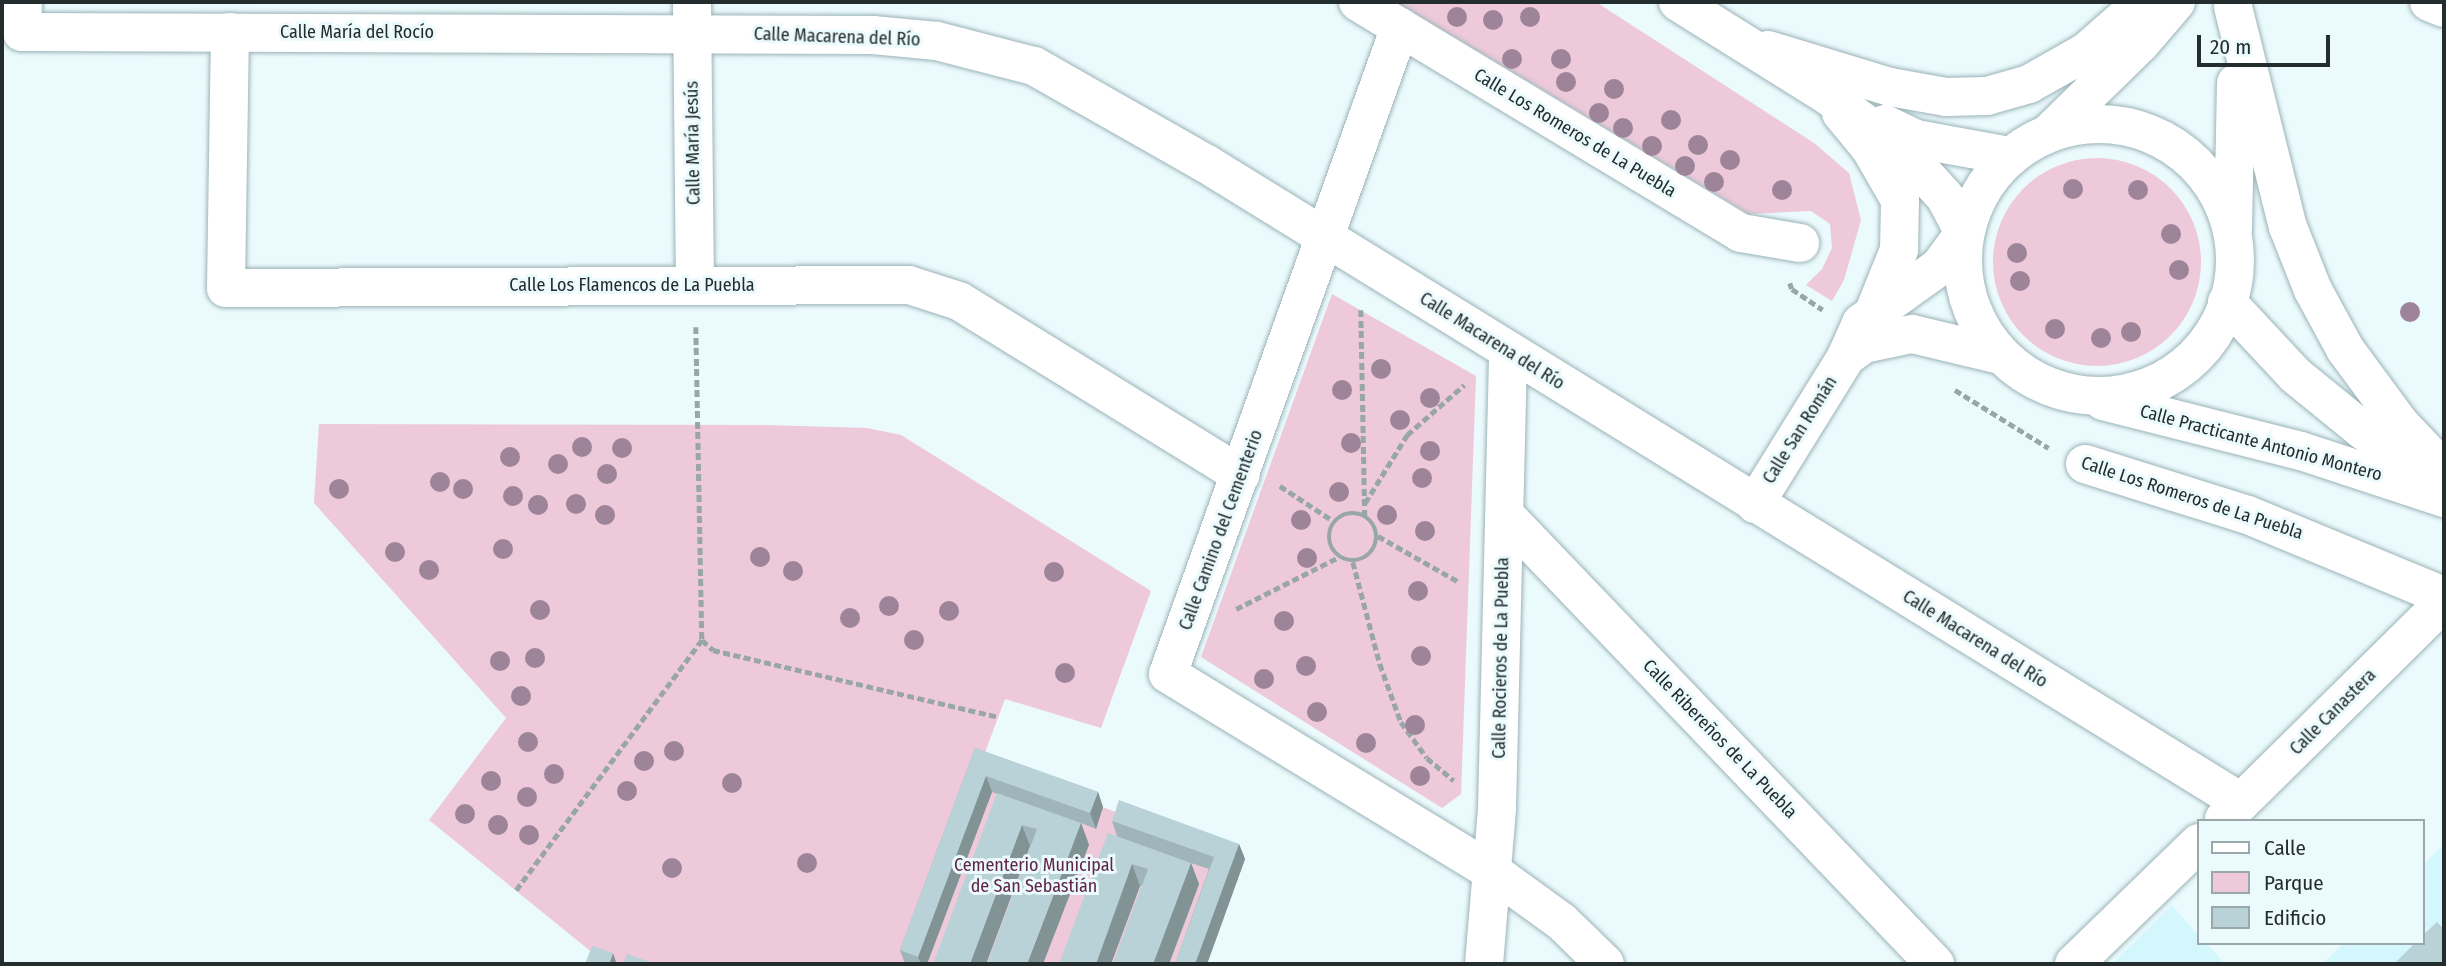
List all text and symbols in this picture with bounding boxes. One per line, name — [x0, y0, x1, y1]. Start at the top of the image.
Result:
street label: Calle María del Rocío — [280, 21, 434, 43]
scale bar — [2201, 21, 2334, 65]
street label: Calle Macarena del Río — [753, 23, 921, 51]
text: 20 m — [2210, 34, 2251, 60]
street label: Calle Los Romeros de La Puebla — [1470, 64, 1680, 202]
street label: Calle María Jesús — [681, 81, 705, 205]
street label: Calle Los Flamencos de La Puebla — [509, 274, 755, 296]
street label: Calle Macarena del Río — [1416, 288, 1568, 394]
street label: Calle San Román — [1758, 372, 1842, 488]
street label: Calle Practicante Antonio Montero — [2138, 400, 2384, 486]
street label: Calle Camino del Cementerio — [1175, 427, 1267, 633]
street label: Calle Los Romeros de La Puebla — [2078, 452, 2306, 544]
street label: Calle Rocieros de La Puebla — [1488, 557, 1514, 759]
street label: Calle Macarena del Río — [1899, 586, 2051, 692]
street label: Calle Ribereños de La Puebla — [1638, 655, 1802, 823]
street label: Calle Canastera — [2285, 664, 2381, 760]
legend — [2198, 819, 2425, 945]
text: Calle — [2264, 835, 2306, 861]
park label: Cementerio Municipal de San Sebastián — [954, 855, 1114, 898]
text: Parque — [2264, 870, 2324, 896]
text: Edificio — [2264, 905, 2326, 931]

